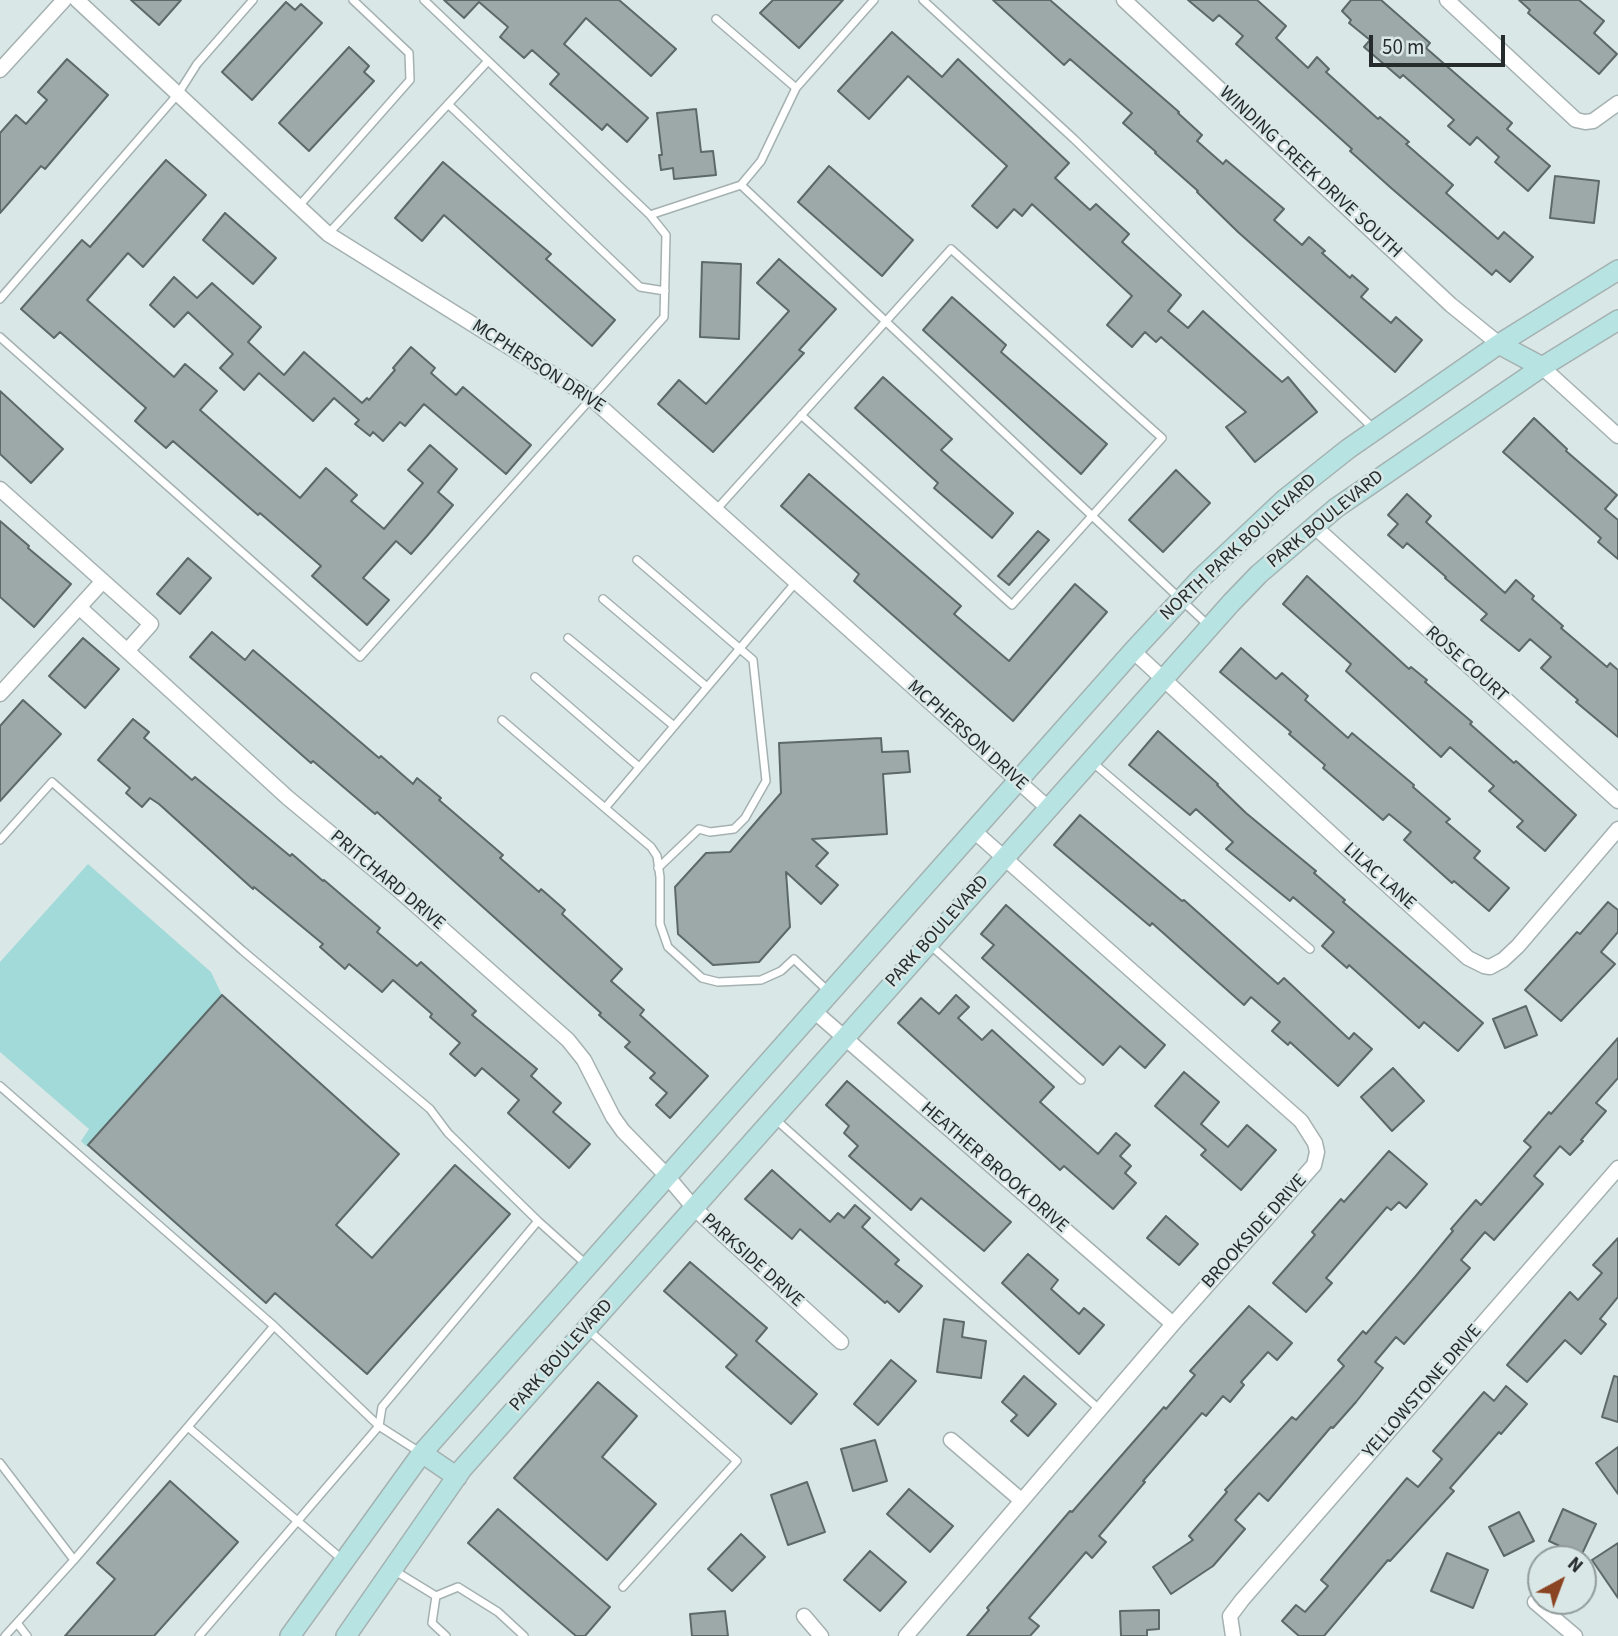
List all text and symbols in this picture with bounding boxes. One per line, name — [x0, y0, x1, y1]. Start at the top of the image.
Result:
scale bar — [1373, 21, 1510, 65]
text: 50 m — [1382, 32, 1424, 62]
street label: WINDING CREEK DRIVE SOUTH — [1214, 82, 1406, 264]
street label: MCPHERSON DRIVE — [467, 315, 609, 419]
street label: PARK BOULEVARD — [1263, 466, 1389, 574]
street label: NORTH PARK BOULEVARD — [1156, 470, 1322, 626]
street label: ROSE COURT — [1420, 622, 1512, 708]
street label: MCPHERSON DRIVE — [902, 676, 1032, 796]
street label: PRITCHARD DRIVE — [325, 826, 449, 936]
street label: LILAC LANE — [1338, 838, 1420, 916]
street label: PARK BOULEVARD — [882, 871, 994, 993]
street label: HEATHER BROOK DRIVE — [916, 1098, 1072, 1238]
street label: BROOKSIDE DRIVE — [1198, 1170, 1312, 1294]
street label: PARKSIDE DRIVE — [696, 1209, 808, 1313]
street label: PARK BOULEVARD — [506, 1295, 618, 1417]
street label: YELLOWSTONE DRIVE — [1359, 1320, 1487, 1464]
north arrow — [1527, 1545, 1597, 1615]
text: N — [1561, 1551, 1588, 1580]

